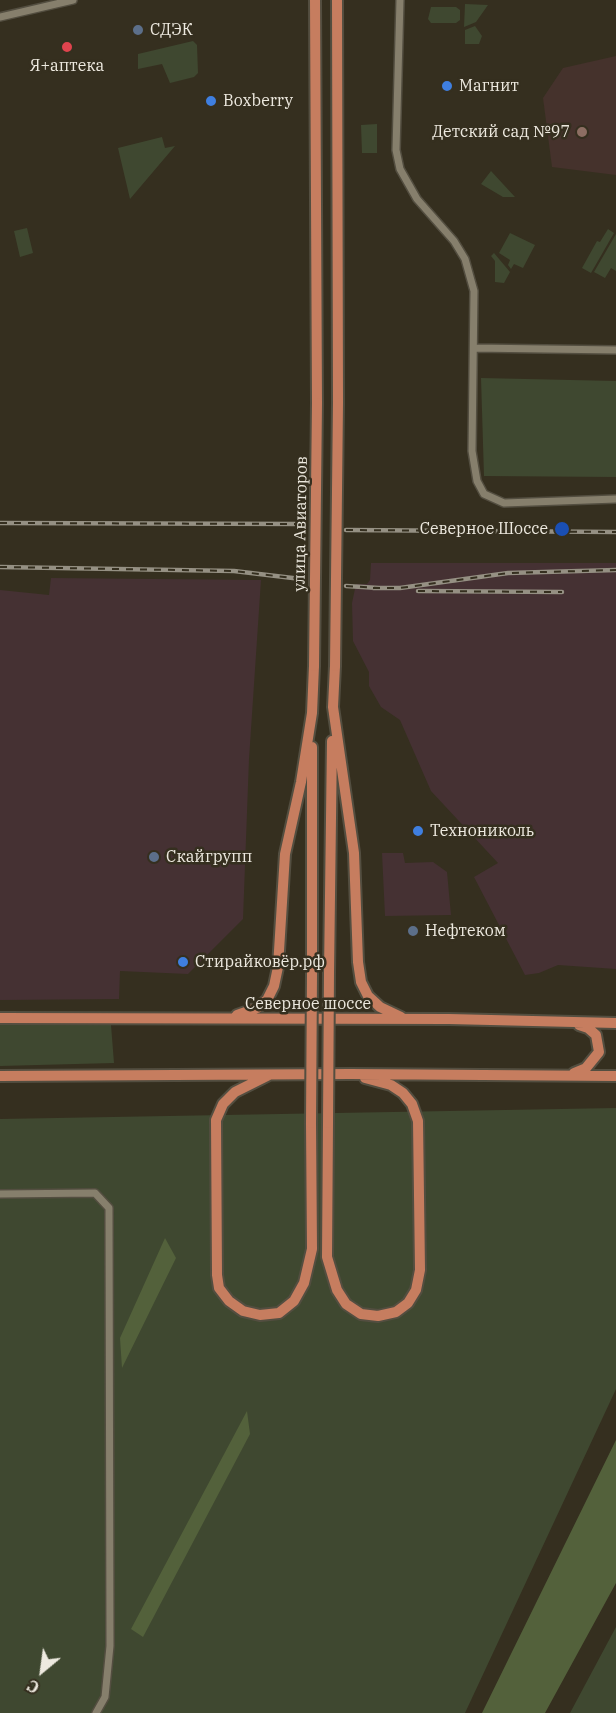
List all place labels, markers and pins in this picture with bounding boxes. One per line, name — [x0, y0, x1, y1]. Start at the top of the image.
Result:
place label: СДЭК — [150, 20, 193, 40]
marker: СДЭК — [131, 23, 145, 37]
marker: Я+аптека — [60, 40, 74, 54]
place label: Я+аптека — [30, 56, 104, 76]
place label: Магнит — [459, 76, 519, 96]
marker: Магнит — [440, 79, 454, 93]
place label: Boxberry — [223, 91, 293, 111]
marker: Boxberry — [204, 94, 218, 108]
place label: Детский сад №97 — [432, 122, 570, 142]
marker: Детский сад №97 — [575, 125, 589, 139]
place label: Северное Шоссе — [420, 519, 548, 539]
marker: Северное Шоссе — [553, 520, 571, 538]
place label: Технониколь — [430, 821, 534, 841]
marker: Технониколь — [411, 824, 425, 838]
place label: Скайгрупп — [166, 847, 252, 867]
marker: Скайгрупп — [147, 850, 161, 864]
place label: Нефтеком — [425, 921, 506, 941]
marker: Нефтеком — [406, 924, 420, 938]
place label: Стирайковёр.рф — [195, 952, 325, 972]
marker: Стирайковёр.рф — [176, 955, 190, 969]

